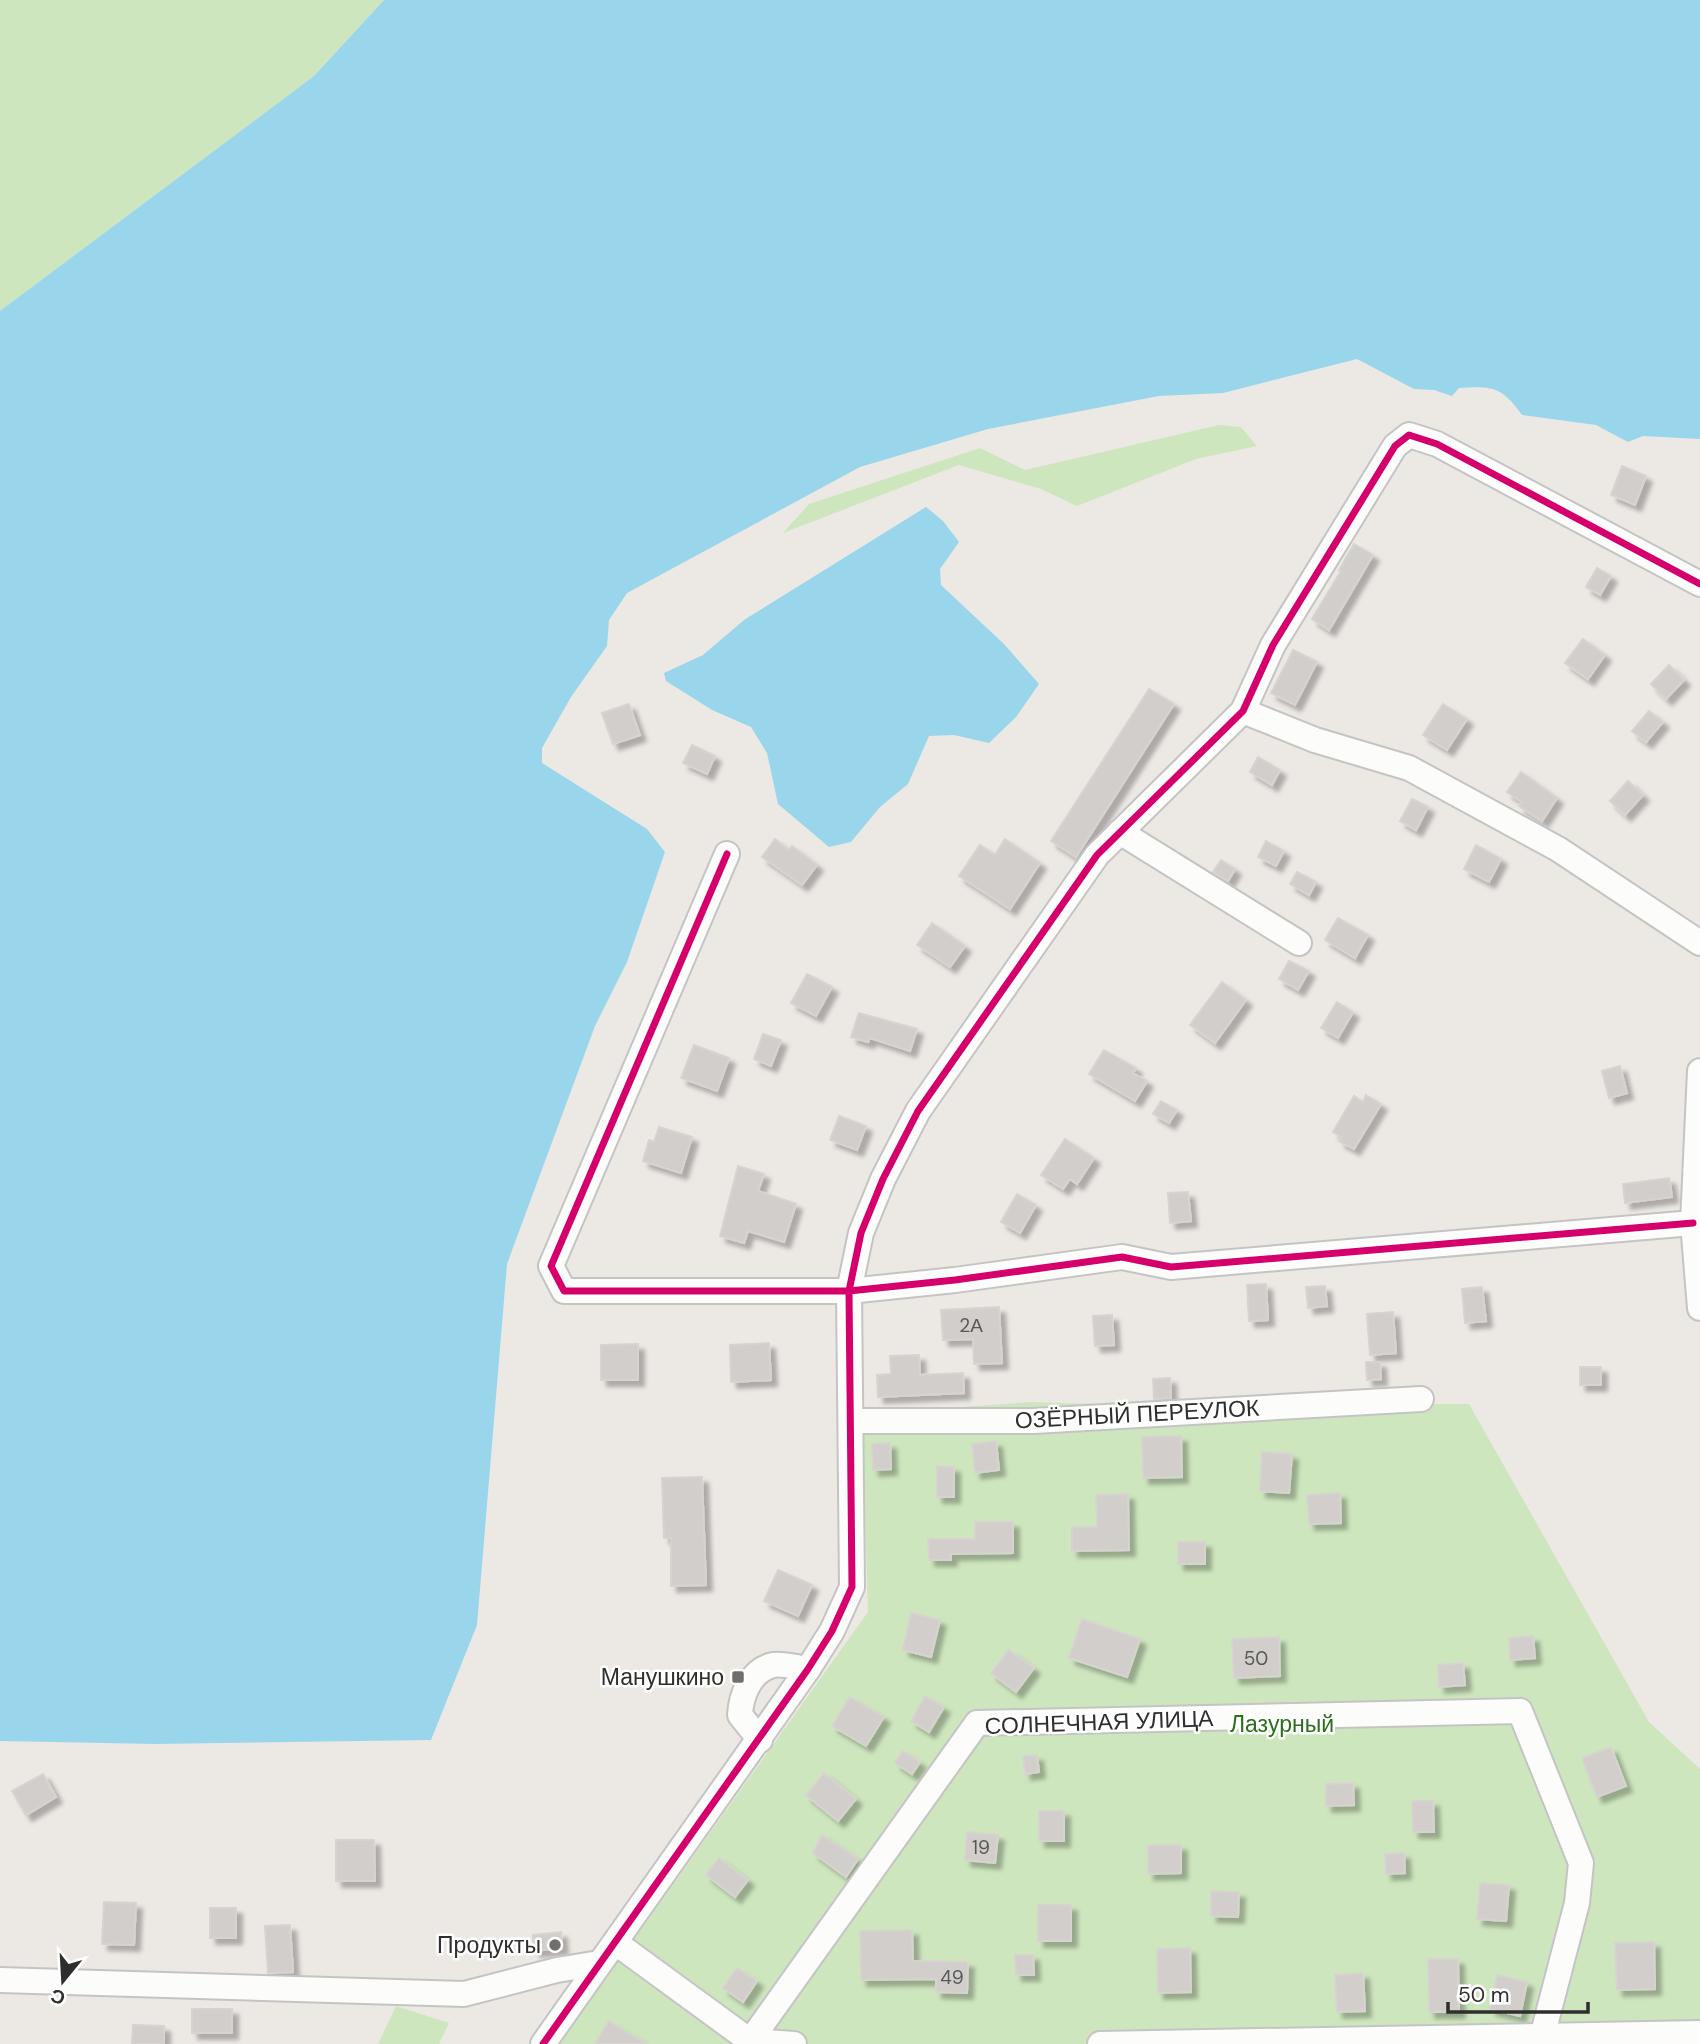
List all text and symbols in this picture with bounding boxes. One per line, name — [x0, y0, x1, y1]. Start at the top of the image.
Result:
house number: 2А — [959, 1313, 983, 1338]
street label: ОЗЁРНЫЙ ПЕРЕУЛОК — [1014, 1393, 1261, 1435]
house number: 50 — [1244, 1646, 1268, 1671]
place label: Манушкино — [601, 1662, 724, 1692]
marker: Манушкино — [730, 1669, 746, 1685]
street label: СОЛНЕЧНАЯ УЛИЦА — [984, 1703, 1214, 1741]
park label: Лазурный — [1230, 1709, 1334, 1739]
house number: 19 — [972, 1835, 990, 1860]
place label: Продукты — [437, 1930, 541, 1960]
marker: Продукты — [547, 1937, 563, 1953]
north arrow — [28, 1946, 98, 2016]
house number: 49 — [940, 1965, 964, 1990]
scale bar — [1448, 1970, 1588, 2014]
text: 50 m — [1458, 1981, 1509, 2009]
text: С — [47, 1983, 68, 2011]

